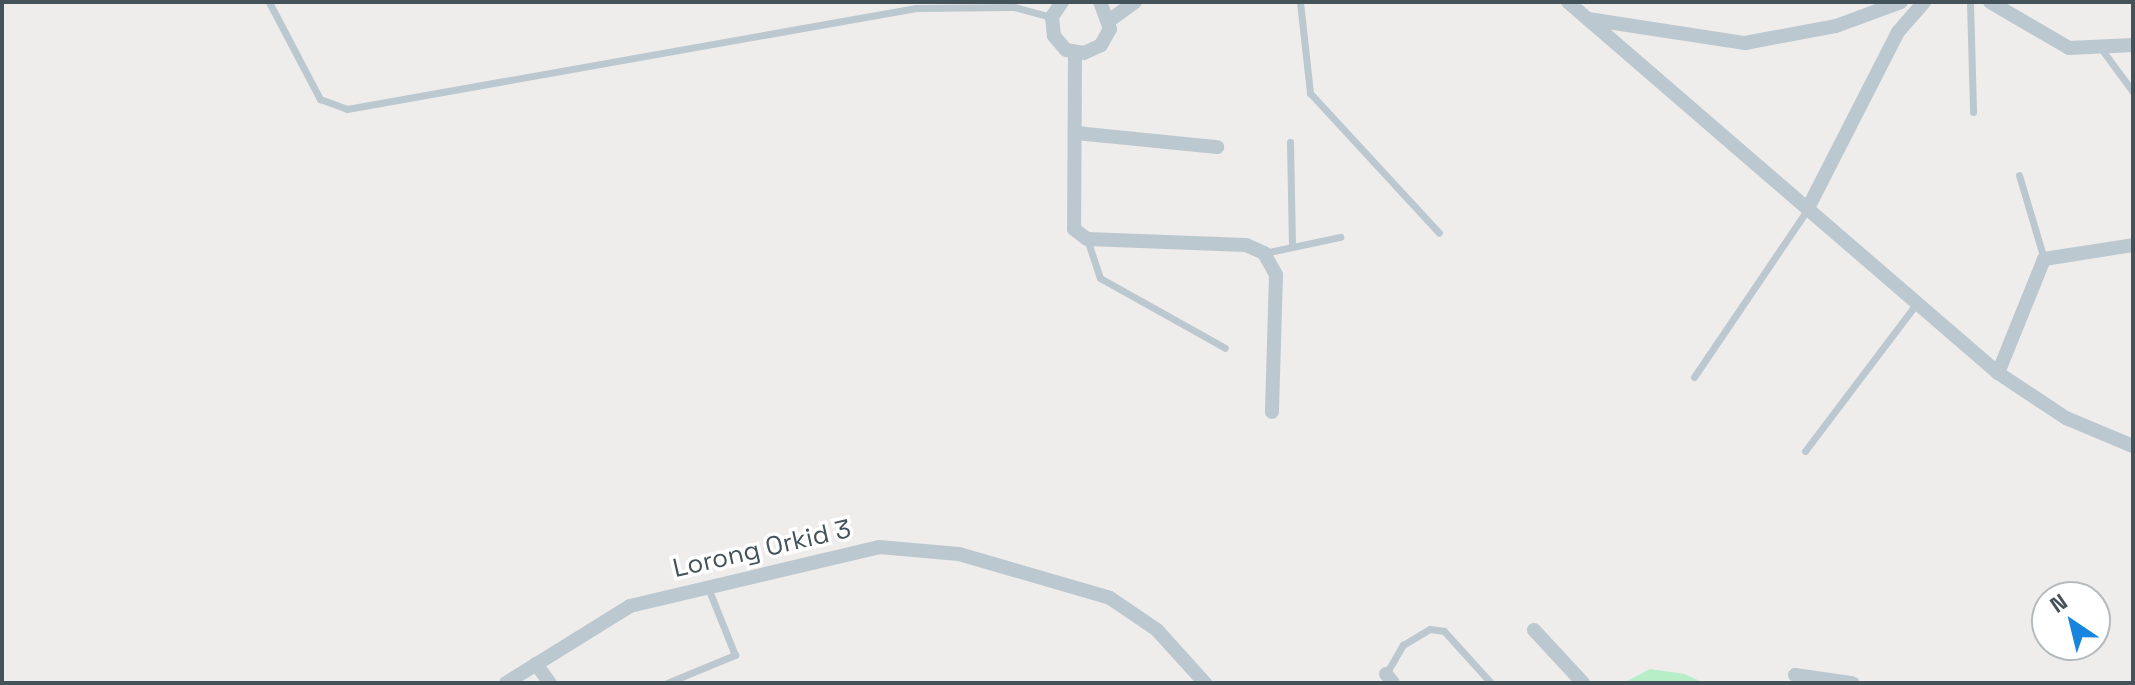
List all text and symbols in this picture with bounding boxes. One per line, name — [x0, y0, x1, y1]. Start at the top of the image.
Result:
street label: Lorong Orkid 3 — [670, 513, 854, 585]
north arrow — [2031, 581, 2111, 661]
text: N — [2044, 587, 2072, 619]

